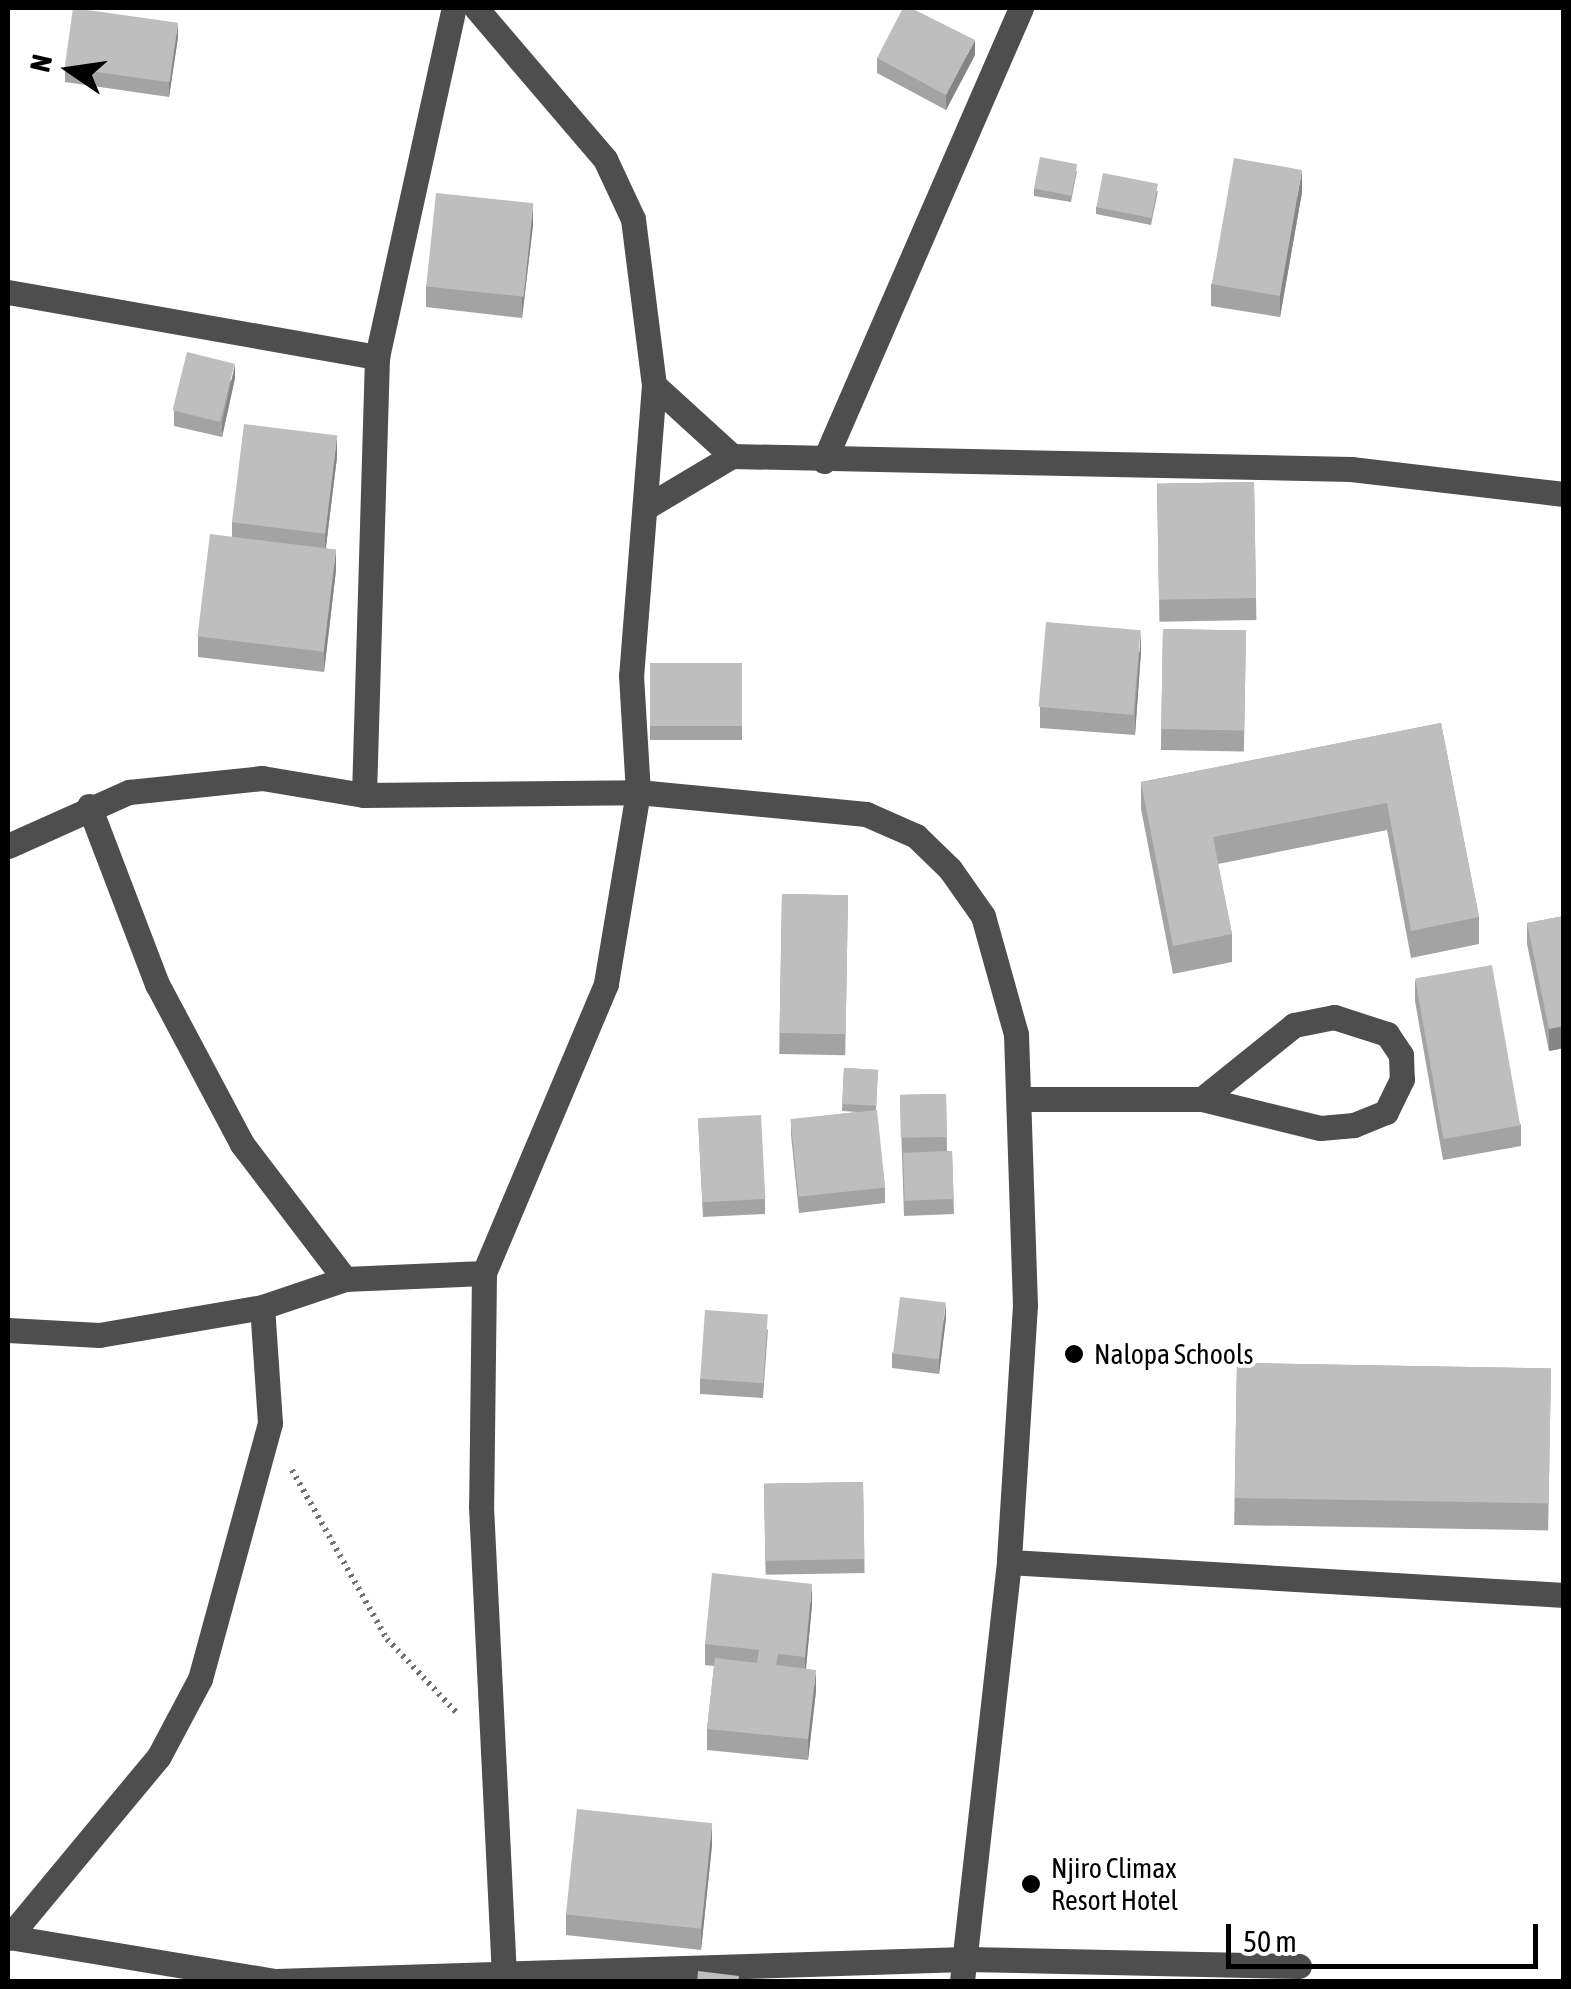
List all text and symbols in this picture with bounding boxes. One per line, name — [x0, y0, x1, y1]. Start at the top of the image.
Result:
north arrow — [20, 20, 120, 120]
text: N — [23, 52, 58, 75]
place label: Nalopa Schools — [1094, 1337, 1253, 1371]
marker: Nalopa Schools — [1063, 1343, 1085, 1365]
place label: Njiro Climax Resort Hotel — [1051, 1851, 1178, 1917]
marker: Njiro Climax Resort Hotel — [1020, 1873, 1042, 1895]
scale bar — [1231, 1904, 1544, 1966]
text: 50 m — [1243, 1924, 1297, 1958]

